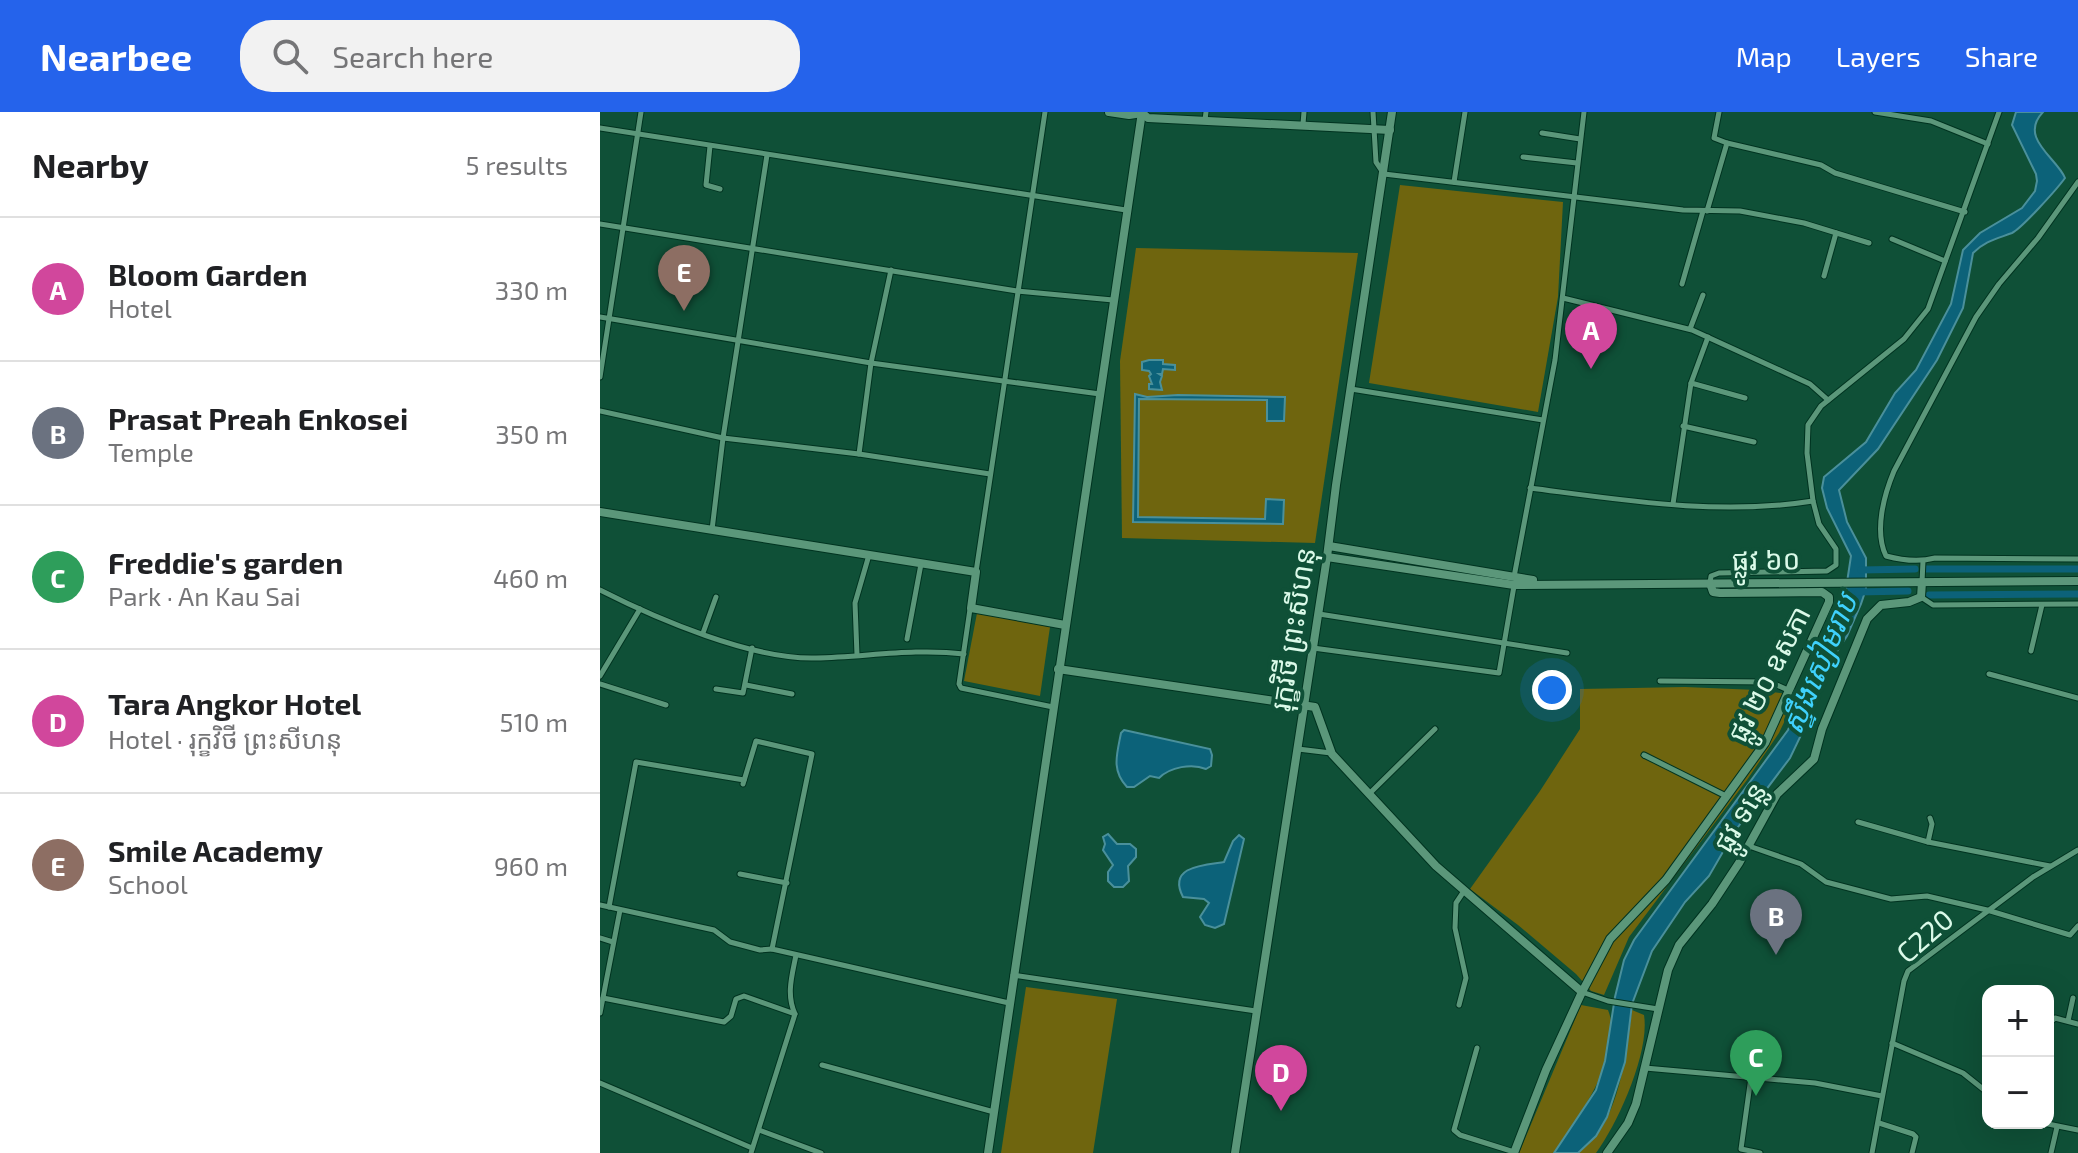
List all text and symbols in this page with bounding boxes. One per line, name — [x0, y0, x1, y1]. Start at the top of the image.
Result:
search box — [240, 20, 800, 92]
text: Nearbee — [40, 33, 192, 79]
icon: search — [268, 34, 312, 78]
text: Search here — [332, 38, 493, 74]
text: Map — [1736, 39, 1792, 73]
text: Layers — [1836, 39, 1921, 73]
text: Share — [1965, 39, 2038, 73]
text: Nearby — [32, 144, 149, 185]
text: 5 results — [466, 149, 568, 180]
pin: E — [658, 245, 710, 311]
text: Bloom Garden — [108, 256, 307, 292]
text: A — [50, 274, 66, 305]
text: 330 m — [495, 274, 568, 305]
text: Hotel — [108, 292, 172, 323]
pin: A — [1565, 303, 1617, 369]
text: Prasat Preah Enkosei — [108, 400, 408, 436]
text: B — [50, 418, 66, 449]
text: 350 m — [495, 418, 568, 449]
text: Temple — [108, 436, 194, 467]
street label: ផ្លូវ ៦០ — [1731, 541, 1801, 586]
text: Freddie's garden — [108, 544, 343, 580]
street label: រុក្ខវិថី ព្រះសីហនុ — [1262, 544, 1324, 714]
text: C — [50, 562, 66, 593]
text: 460 m — [493, 562, 568, 593]
text: Park · An Kau Sai — [108, 580, 301, 611]
water label: ស្ទឹងសៀមរាប — [1773, 585, 1867, 740]
street label: ផ្លូវ ២០ ឧសភា — [1719, 600, 1825, 751]
your location — [1532, 670, 1572, 710]
text: Tara Angkor Hotel — [108, 685, 361, 721]
text: D — [49, 706, 67, 737]
text: 510 m — [499, 706, 568, 737]
text: Hotel · រុក្ខវិថី ព្រះសីហនុ — [108, 723, 342, 754]
street label: ផ្លូវ ទន្លេ — [1705, 775, 1781, 863]
text: Smile Academy — [108, 832, 323, 868]
text: E — [50, 850, 66, 881]
text: 960 m — [494, 850, 568, 881]
text: School — [108, 868, 188, 899]
pin: B — [1750, 889, 1802, 955]
street label: C220 — [1889, 901, 1960, 969]
map controls — [1982, 985, 2054, 1129]
button: + — [1982, 985, 2054, 1057]
pin: C — [1730, 1030, 1782, 1096]
pin: D — [1255, 1045, 1307, 1111]
button: − — [1982, 1057, 2054, 1129]

